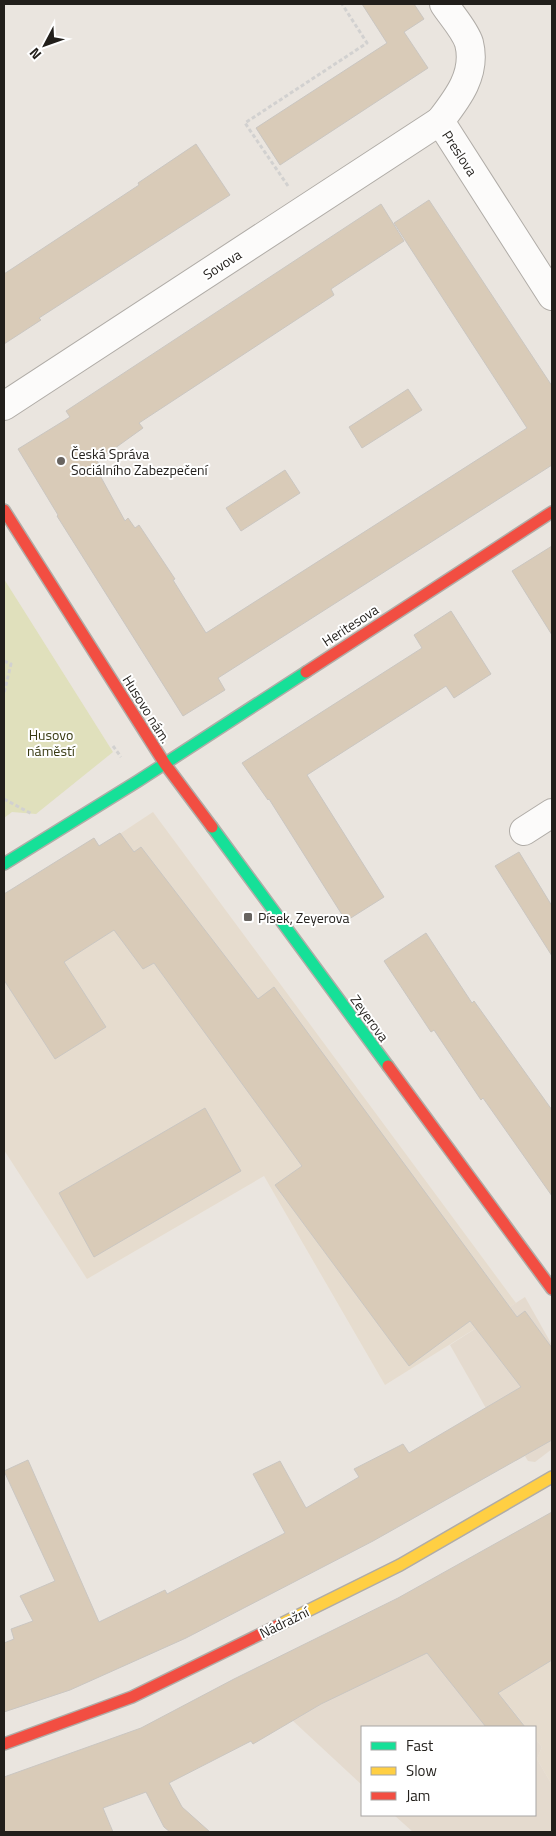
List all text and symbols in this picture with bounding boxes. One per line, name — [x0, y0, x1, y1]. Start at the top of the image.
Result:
north arrow — [20, 20, 70, 70]
text: N — [24, 43, 46, 64]
street label: Preslova — [437, 126, 483, 180]
street label: Sovova — [199, 244, 245, 284]
place label: Česká Správa Sociálního Zabezpečení — [71, 443, 208, 480]
marker: Česká Správa Sociálního Zabezpečení — [55, 455, 67, 467]
street label: Heritesova — [318, 599, 382, 651]
street label: Husovo nám. — [118, 671, 176, 747]
park label: Husovo náměstí — [27, 724, 76, 761]
place label: Písek, Zeyerova — [258, 907, 349, 928]
marker: Písek, Zeyerova — [242, 911, 254, 923]
street label: Zeyerova — [346, 990, 394, 1046]
street label: Nádražní — [256, 1601, 313, 1643]
legend — [361, 1726, 536, 1816]
text: Fast — [406, 1734, 434, 1757]
text: Slow — [406, 1759, 437, 1782]
text: Jam — [406, 1784, 430, 1807]

